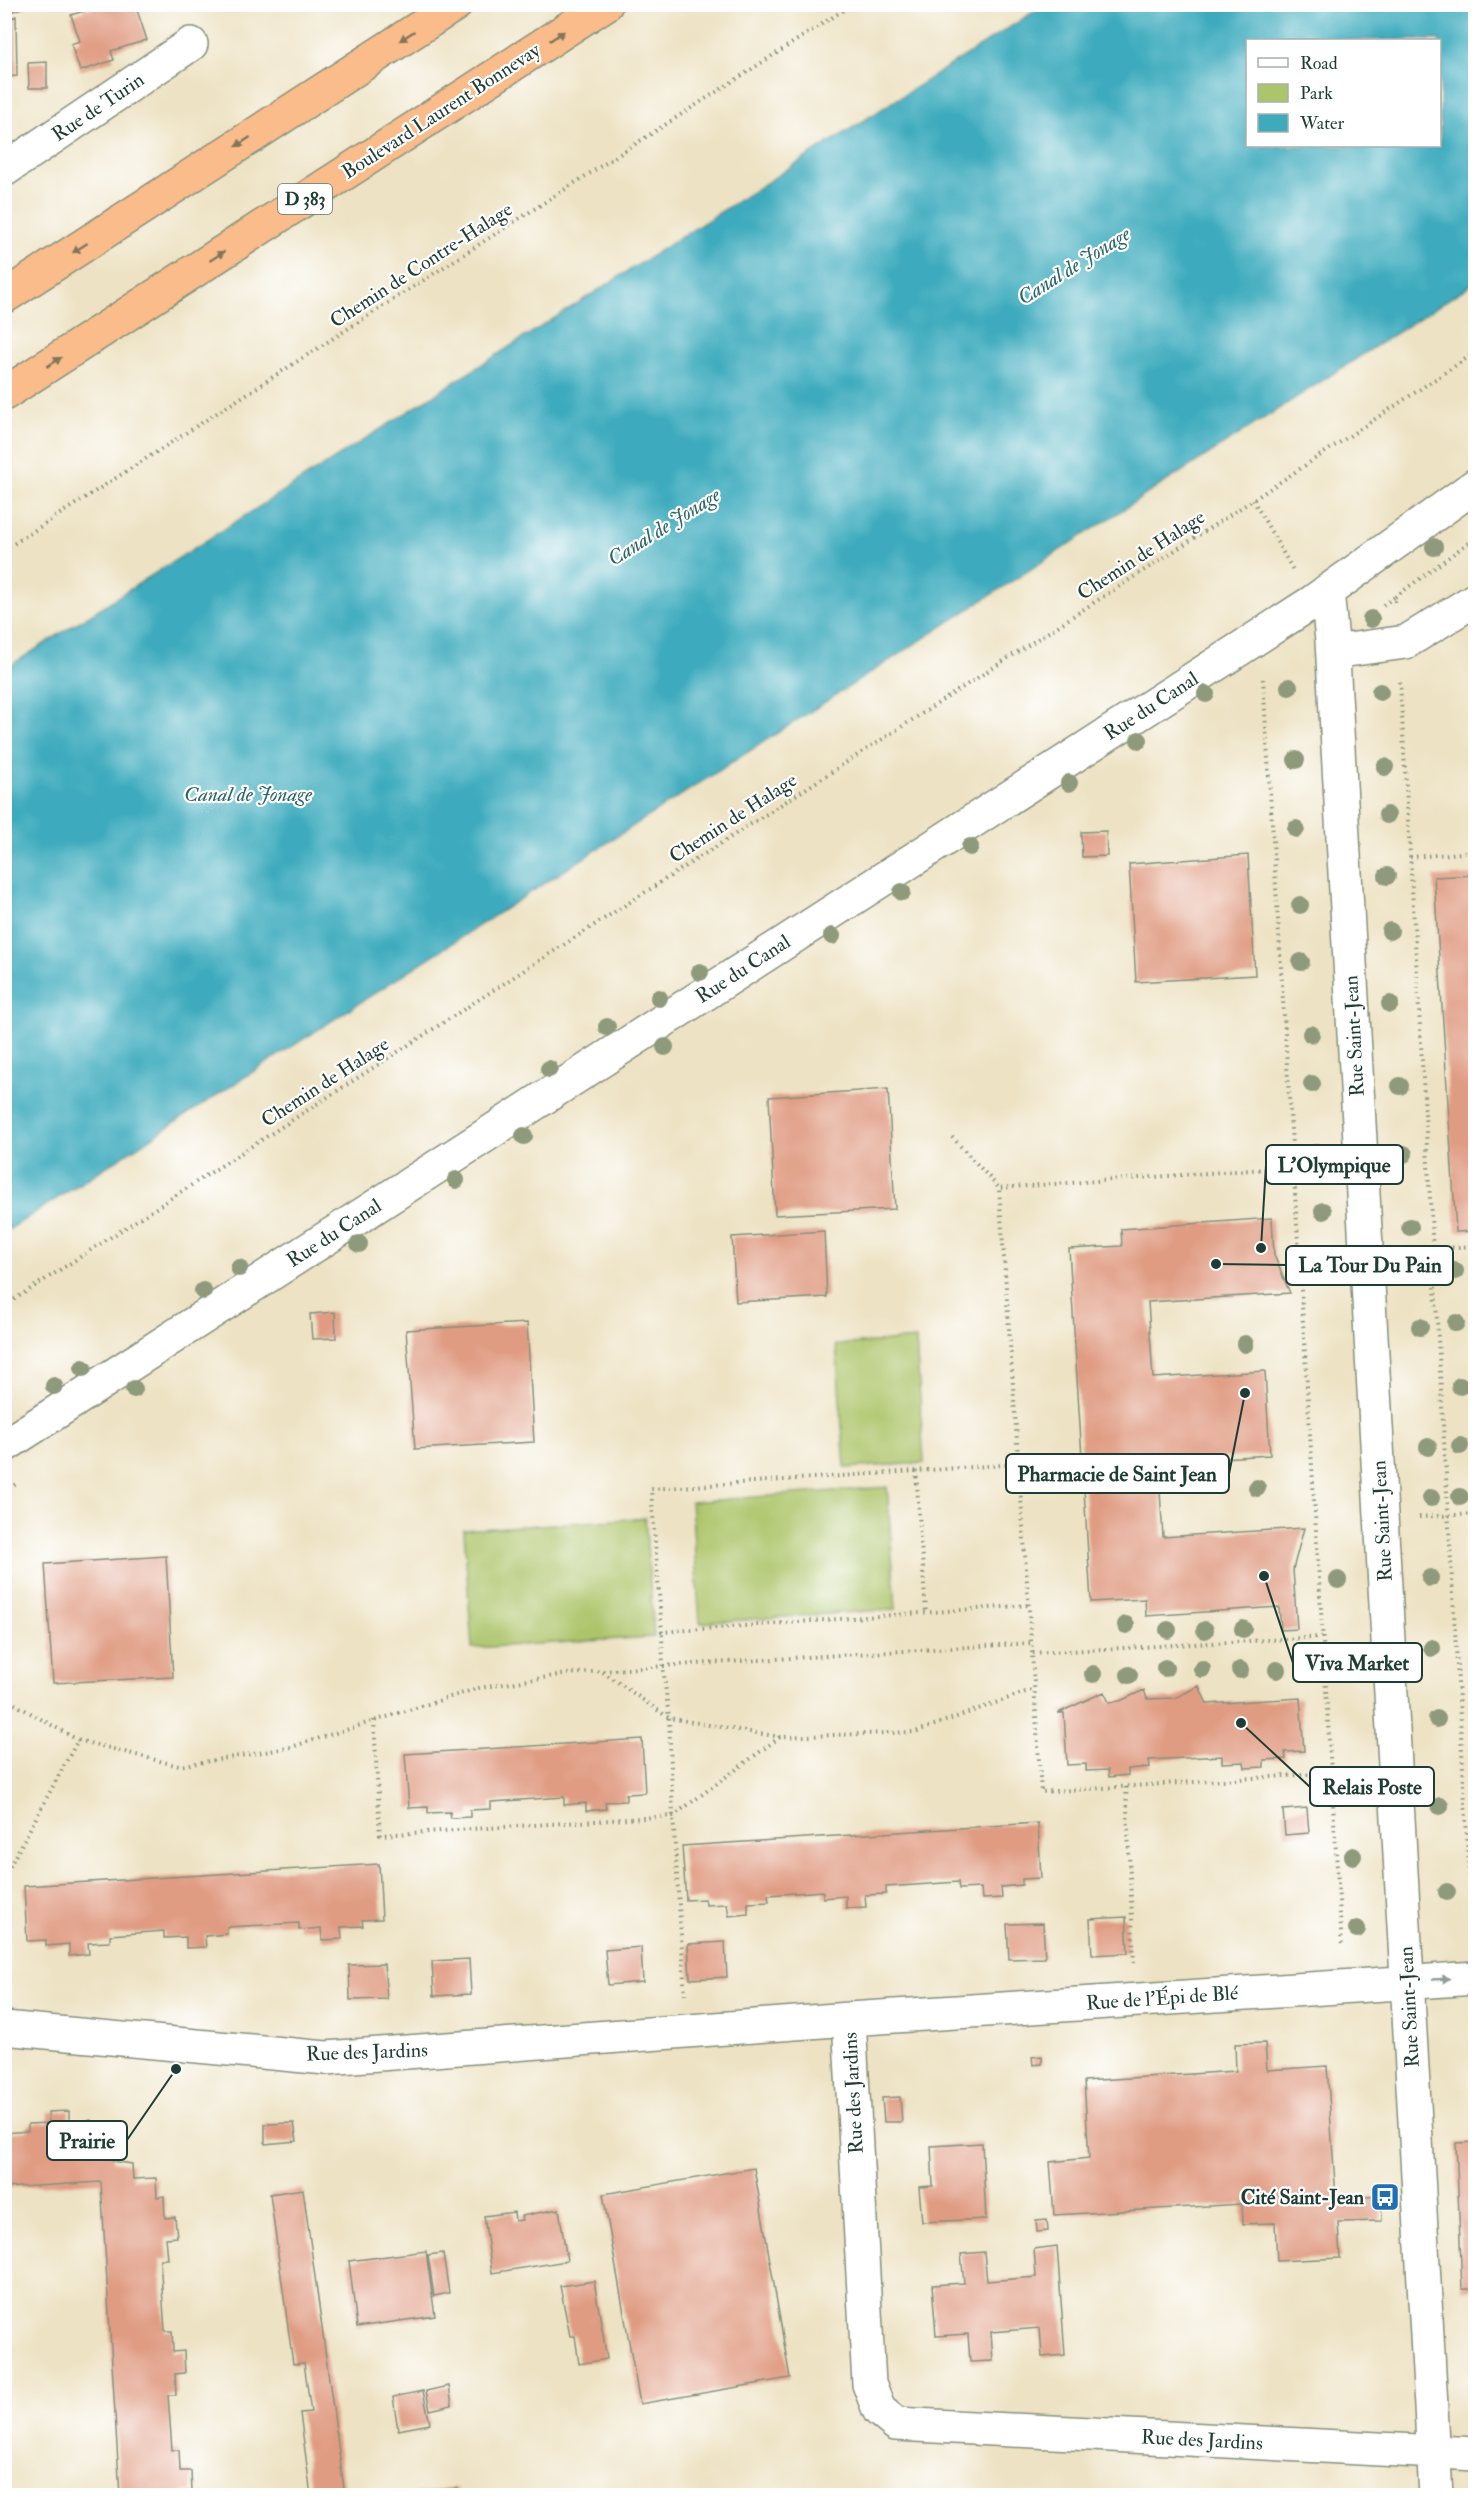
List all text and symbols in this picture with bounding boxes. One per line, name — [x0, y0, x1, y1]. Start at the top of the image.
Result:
one-way arrow — [549, 30, 565, 42]
one-way arrow — [399, 31, 415, 42]
street label: Boulevard Laurent Bonnevay — [337, 37, 546, 184]
legend — [1246, 39, 1441, 147]
text: Road — [1300, 52, 1338, 75]
street label: Rue de Turin — [47, 67, 149, 147]
text: Park — [1300, 82, 1333, 105]
text: Water — [1299, 112, 1344, 135]
one-way arrow — [236, 136, 252, 148]
road number: D 383 — [278, 184, 332, 214]
street label: Chemin de Contre-Halage — [325, 197, 517, 333]
water label: Canal de Jonage — [1013, 220, 1136, 311]
one-way arrow — [72, 242, 88, 253]
one-way arrow — [209, 250, 225, 262]
one-way arrow — [45, 356, 62, 367]
water label: Canal de Jonage — [603, 481, 726, 572]
street label: Chemin de Halage — [1072, 504, 1210, 606]
street label: Rue du Canal — [1099, 666, 1203, 746]
street label: Chemin de Halage — [664, 767, 802, 869]
water label: Canal de Jonage — [184, 781, 313, 808]
street label: Rue du Canal — [691, 929, 795, 1009]
street label: Rue Saint-Jean — [1338, 975, 1370, 1097]
street label: Chemin de Halage — [256, 1031, 394, 1133]
callout: L'Olympique — [1266, 1145, 1403, 1184]
text: L'Olympique — [1277, 1152, 1391, 1179]
street label: Rue du Canal — [282, 1193, 386, 1273]
callout: La Tour Du Pain — [1286, 1246, 1453, 1285]
text: La Tour Du Pain — [1298, 1252, 1442, 1279]
callout: Pharmacie de Saint Jean — [1006, 1454, 1229, 1493]
street label: Rue Saint-Jean — [1366, 1460, 1398, 1582]
text: Pharmacie de Saint Jean — [1017, 1461, 1217, 1488]
callout: Viva Market — [1293, 1643, 1422, 1682]
text: Viva Market — [1304, 1650, 1409, 1677]
callout: Relais Poste — [1310, 1767, 1434, 1806]
text: Relais Poste — [1322, 1774, 1422, 1801]
street label: Rue Saint-Jean — [1393, 1946, 1425, 2068]
one-way arrow — [1432, 1975, 1451, 1984]
street label: Rue de l'Épi de Blé — [1085, 1979, 1240, 2017]
street label: Rue des Jardins — [837, 2031, 869, 2155]
street label: Rue des Jardins — [306, 2037, 428, 2067]
callout: Prairie — [47, 2121, 127, 2160]
text: Prairie — [59, 2128, 115, 2155]
bus stop icon: Cité Saint-Jean — [1369, 2181, 1401, 2213]
place label: Cité Saint-Jean — [1241, 2185, 1365, 2210]
street label: Rue des Jardins — [1140, 2424, 1264, 2456]

